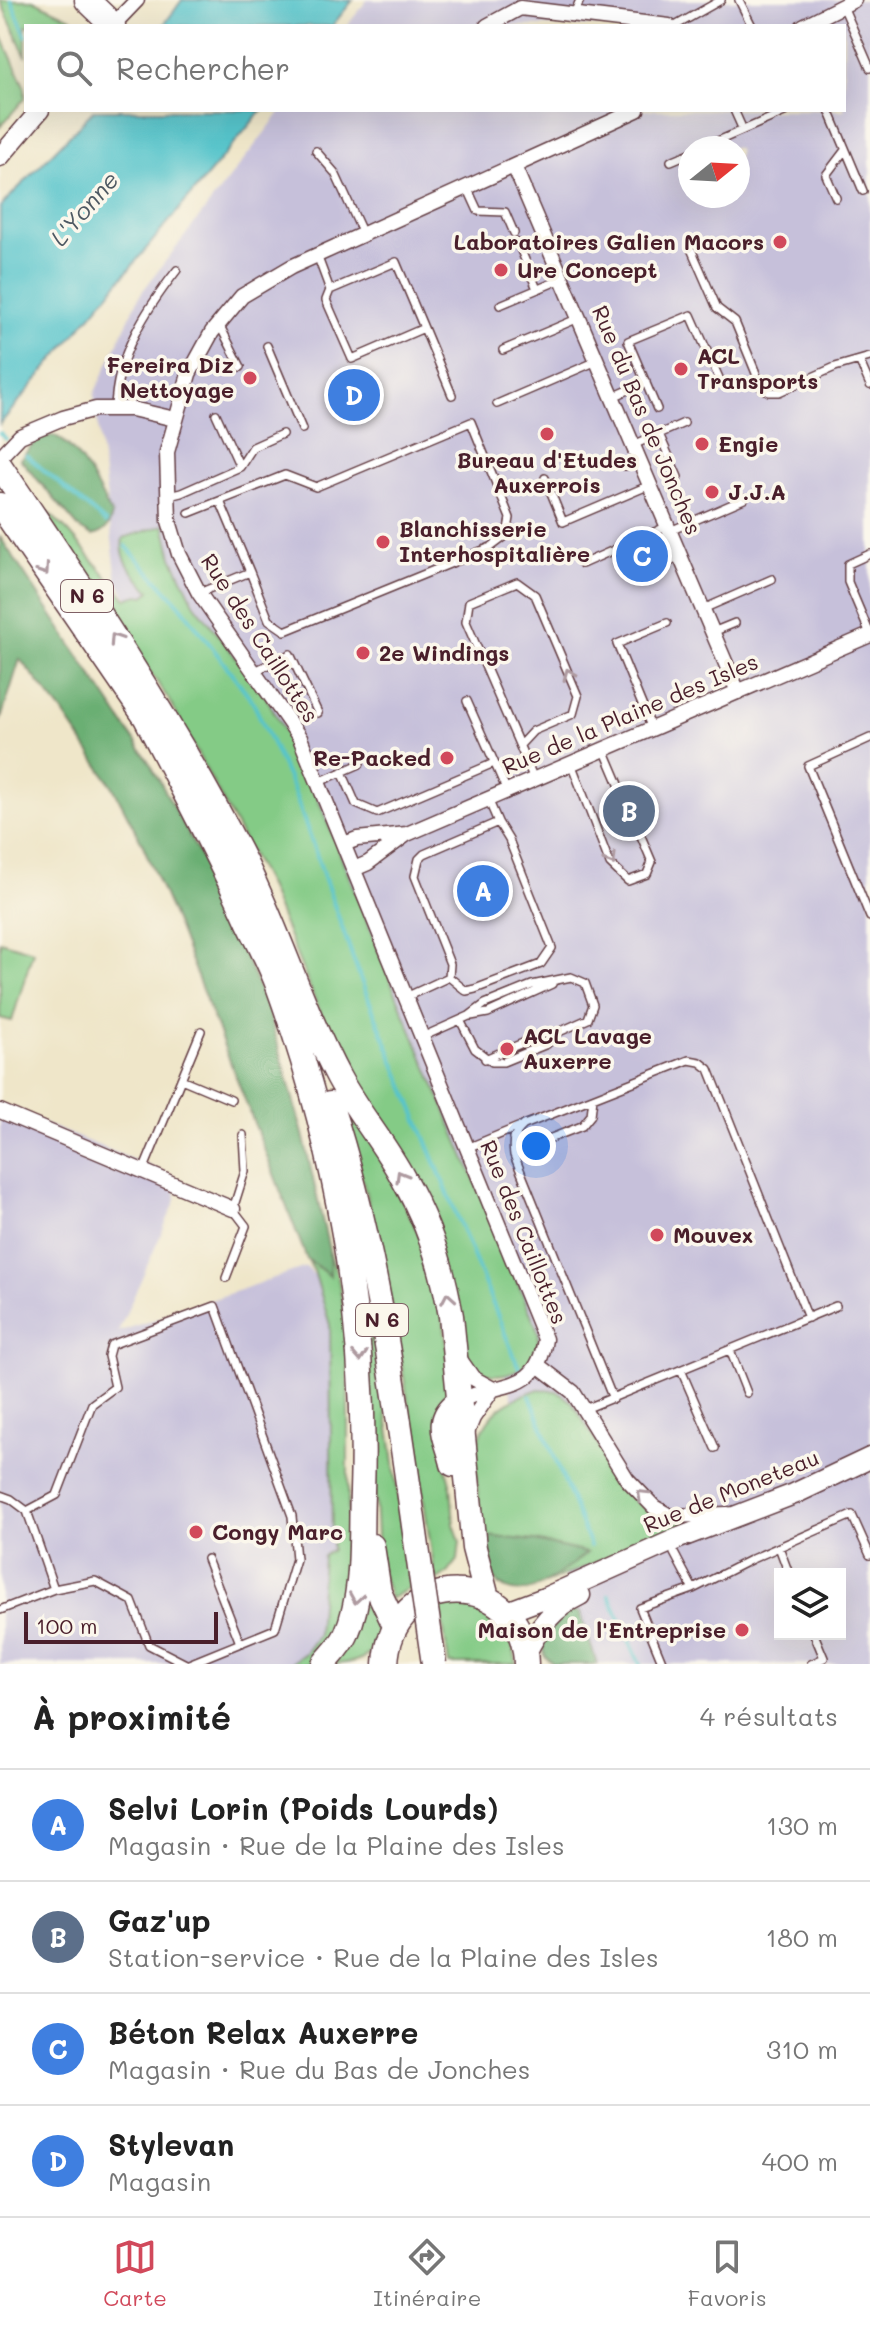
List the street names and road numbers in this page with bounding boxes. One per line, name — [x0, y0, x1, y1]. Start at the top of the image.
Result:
street label: Rue du Bas de Jonches — [586, 301, 709, 539]
street label: Rue des Caillottes — [195, 548, 326, 728]
road number: N 6 — [61, 580, 113, 612]
street label: Rue de la Plaine des Isles — [497, 646, 762, 781]
street label: Rue des Caillottes — [474, 1136, 575, 1328]
road number: N 6 — [356, 1304, 408, 1336]
street label: Rue de Moneteau — [639, 1442, 823, 1539]

